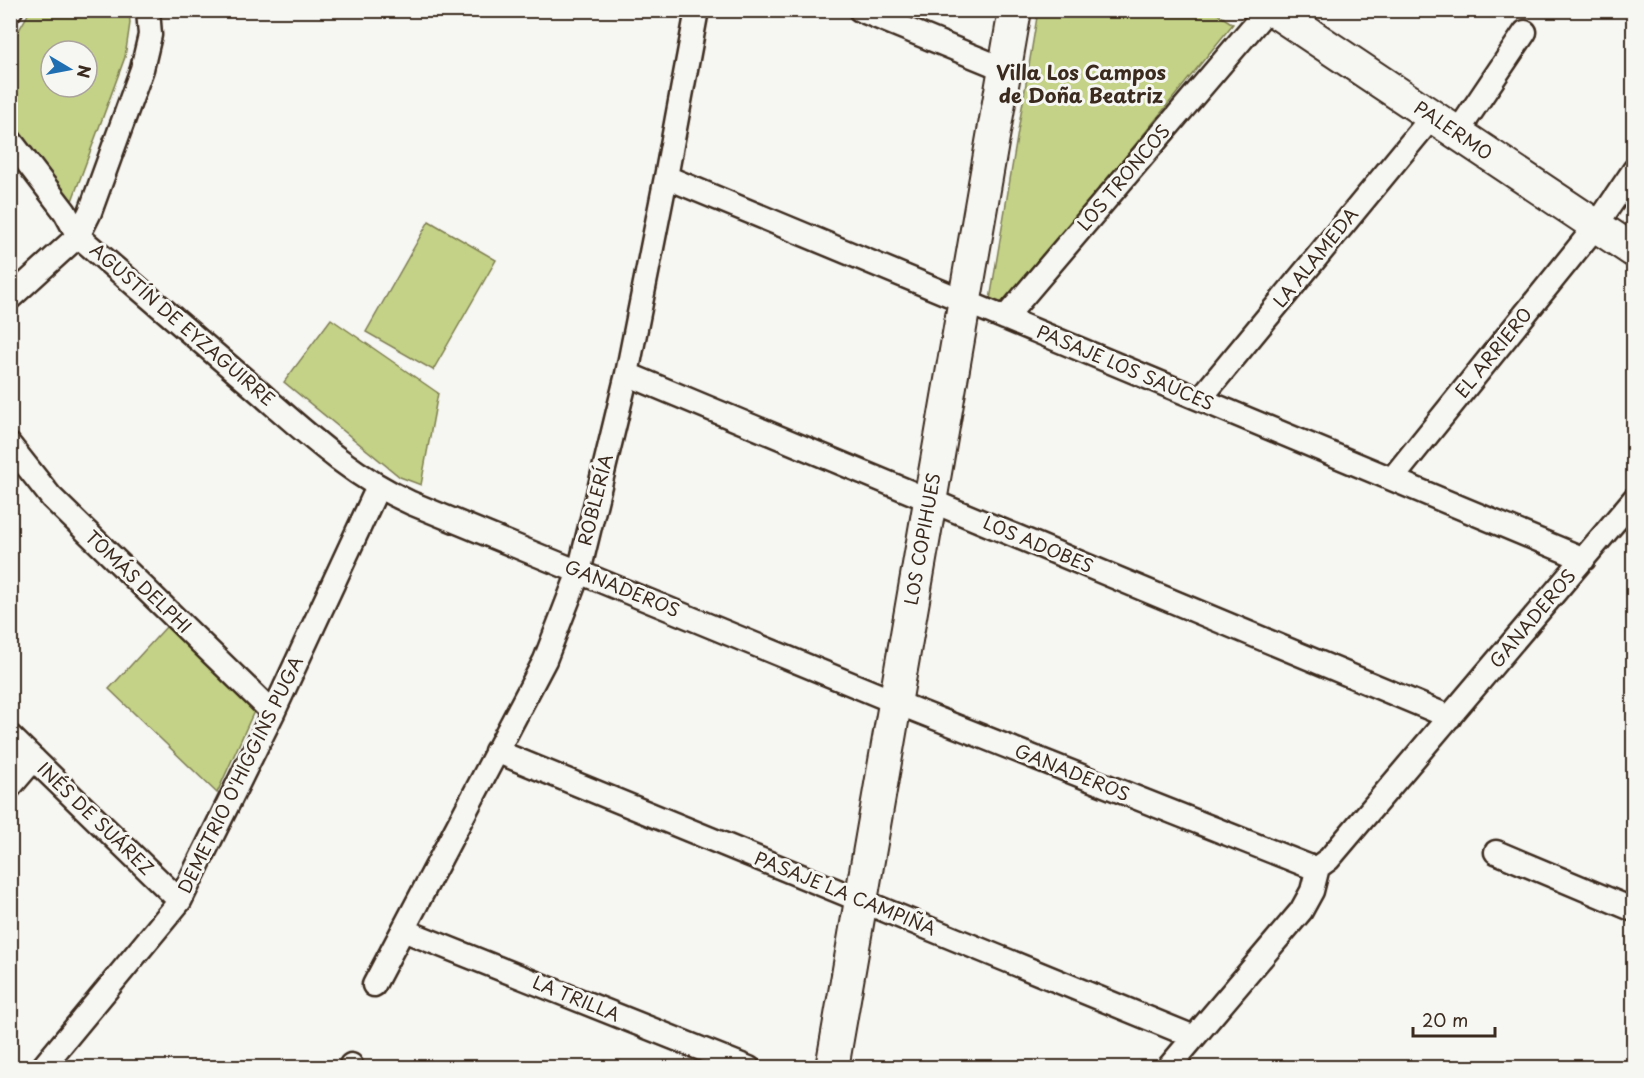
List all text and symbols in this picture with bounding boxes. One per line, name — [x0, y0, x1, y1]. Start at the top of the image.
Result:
north arrow — [39, 39, 99, 99]
district label: Villa Los Campos de Doña Beatriz — [996, 57, 1166, 110]
text: N — [72, 63, 98, 80]
street label: PALERMO — [1409, 94, 1498, 166]
street label: LOS TRONCOS — [1070, 118, 1176, 236]
street label: LA ALAMEDA — [1266, 201, 1364, 313]
street label: AGUSTÍN DE EYZAGUIRRE — [85, 236, 281, 412]
street label: EL ARRIERO — [1448, 301, 1538, 403]
street label: PASAJE LOS SAUCES — [1033, 317, 1218, 416]
street label: ROBLERÍA — [570, 451, 619, 548]
street label: LOS COPIHUES — [897, 470, 946, 607]
street label: LOS ADOBES — [979, 508, 1098, 579]
street label: TOMÁS DELPHI — [80, 523, 198, 639]
street label: GANADEROS — [561, 552, 684, 623]
street label: GANADEROS — [1482, 563, 1581, 673]
street label: DEMETRIO O'HIGGINS PUGA — [170, 651, 309, 898]
street label: GANADEROS — [1011, 736, 1134, 807]
street label: INÉS DE SUÁREZ — [32, 755, 160, 881]
street label: PASAJE LA CAMPIÑA — [751, 844, 941, 941]
street label: LA TRILLA — [529, 968, 624, 1027]
scale bar — [1413, 1000, 1496, 1038]
text: 20 m — [1422, 1006, 1468, 1033]

